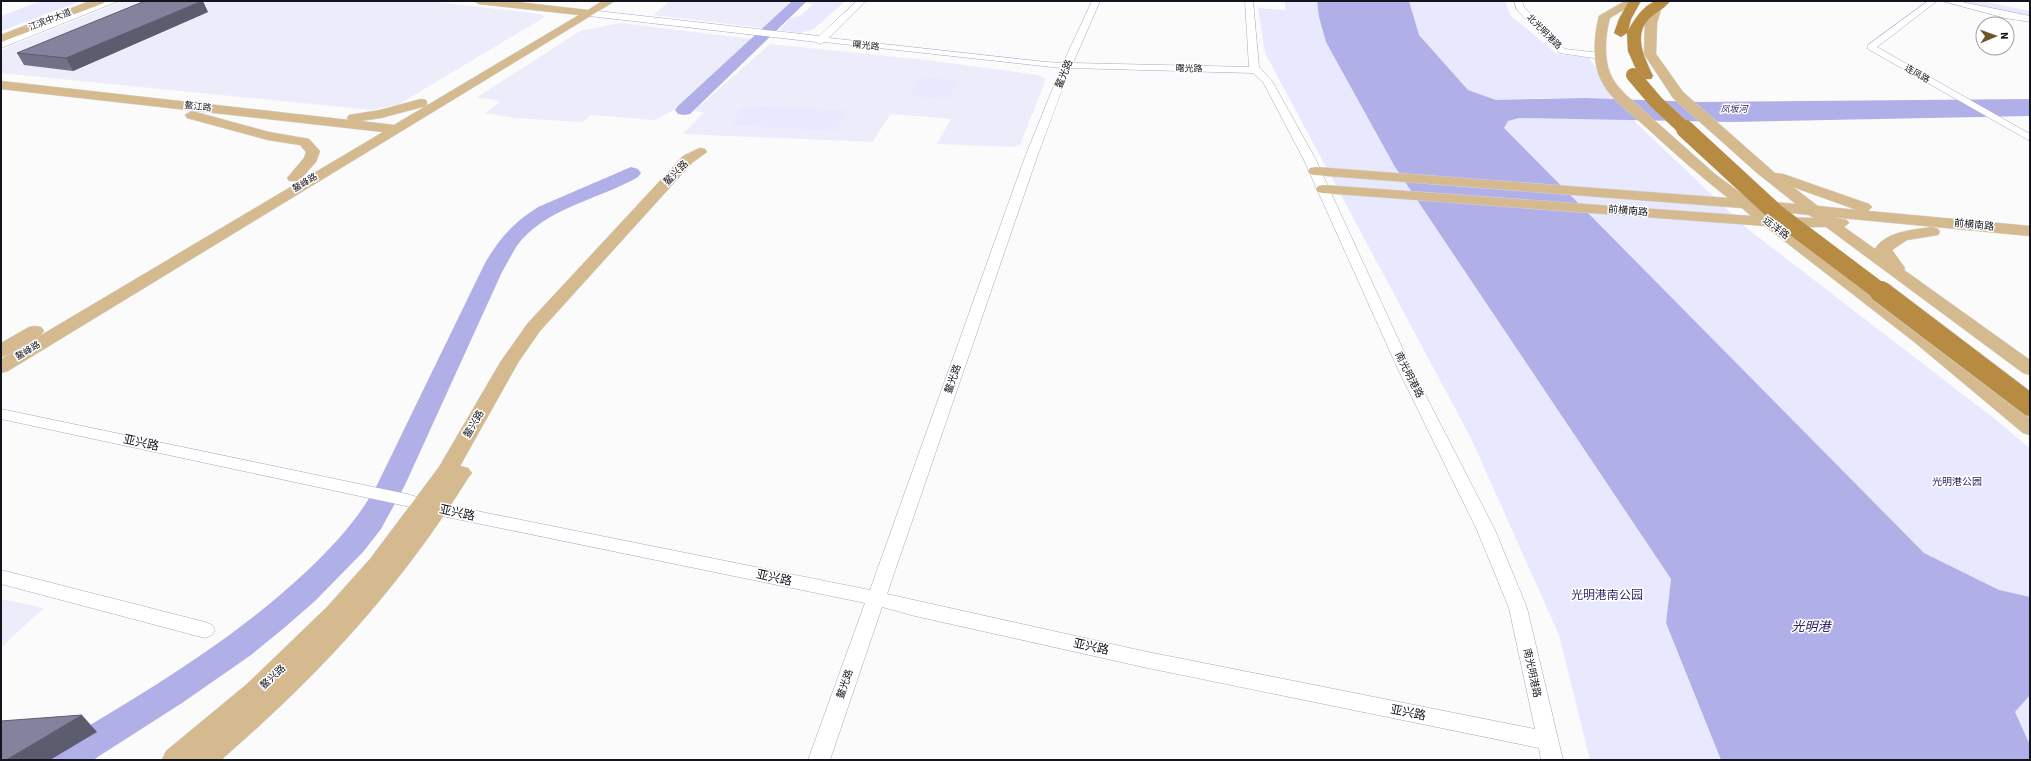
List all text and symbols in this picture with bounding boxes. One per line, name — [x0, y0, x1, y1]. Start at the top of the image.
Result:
street label: 江滨中大道 — [27, 6, 73, 34]
street label: 北光明港路 — [1523, 11, 1565, 53]
north arrow — [1975, 16, 2015, 56]
text: N — [1997, 32, 2012, 40]
street label: 曙光路 — [852, 38, 880, 54]
street label: 鳌光路 — [1052, 57, 1076, 91]
street label: 曙光路 — [1175, 62, 1203, 76]
street label: 连凤路 — [1902, 62, 1932, 86]
street label: 鳌江路 — [184, 99, 212, 115]
water label: 凤坂河 — [1720, 103, 1749, 116]
street label: 鳌兴路 — [661, 157, 691, 189]
street label: 鳌峰路 — [290, 170, 320, 196]
street label: 前横南路 — [1607, 202, 1649, 220]
street label: 远洋路 — [1760, 213, 1792, 243]
street label: 前横南路 — [1953, 216, 1995, 234]
street label: 鳌峰路 — [13, 338, 43, 364]
street label: 南光明港路 — [1391, 350, 1427, 400]
street label: 鳌光路 — [941, 363, 965, 395]
street label: 鳌兴路 — [460, 408, 488, 440]
street label: 亚兴路 — [122, 431, 160, 455]
park label: 光明港公园 — [1932, 475, 1982, 489]
street label: 亚兴路 — [438, 501, 476, 525]
street label: 亚兴路 — [755, 566, 793, 590]
park label: 光明港南公园 — [1571, 587, 1643, 604]
water label: 光明港 — [1791, 618, 1832, 636]
street label: 亚兴路 — [1072, 635, 1110, 659]
street label: 南光明港路 — [1520, 647, 1544, 699]
street label: 鳌兴路 — [257, 662, 289, 692]
street label: 鳌光路 — [833, 668, 857, 700]
street label: 亚兴路 — [1389, 701, 1427, 725]

